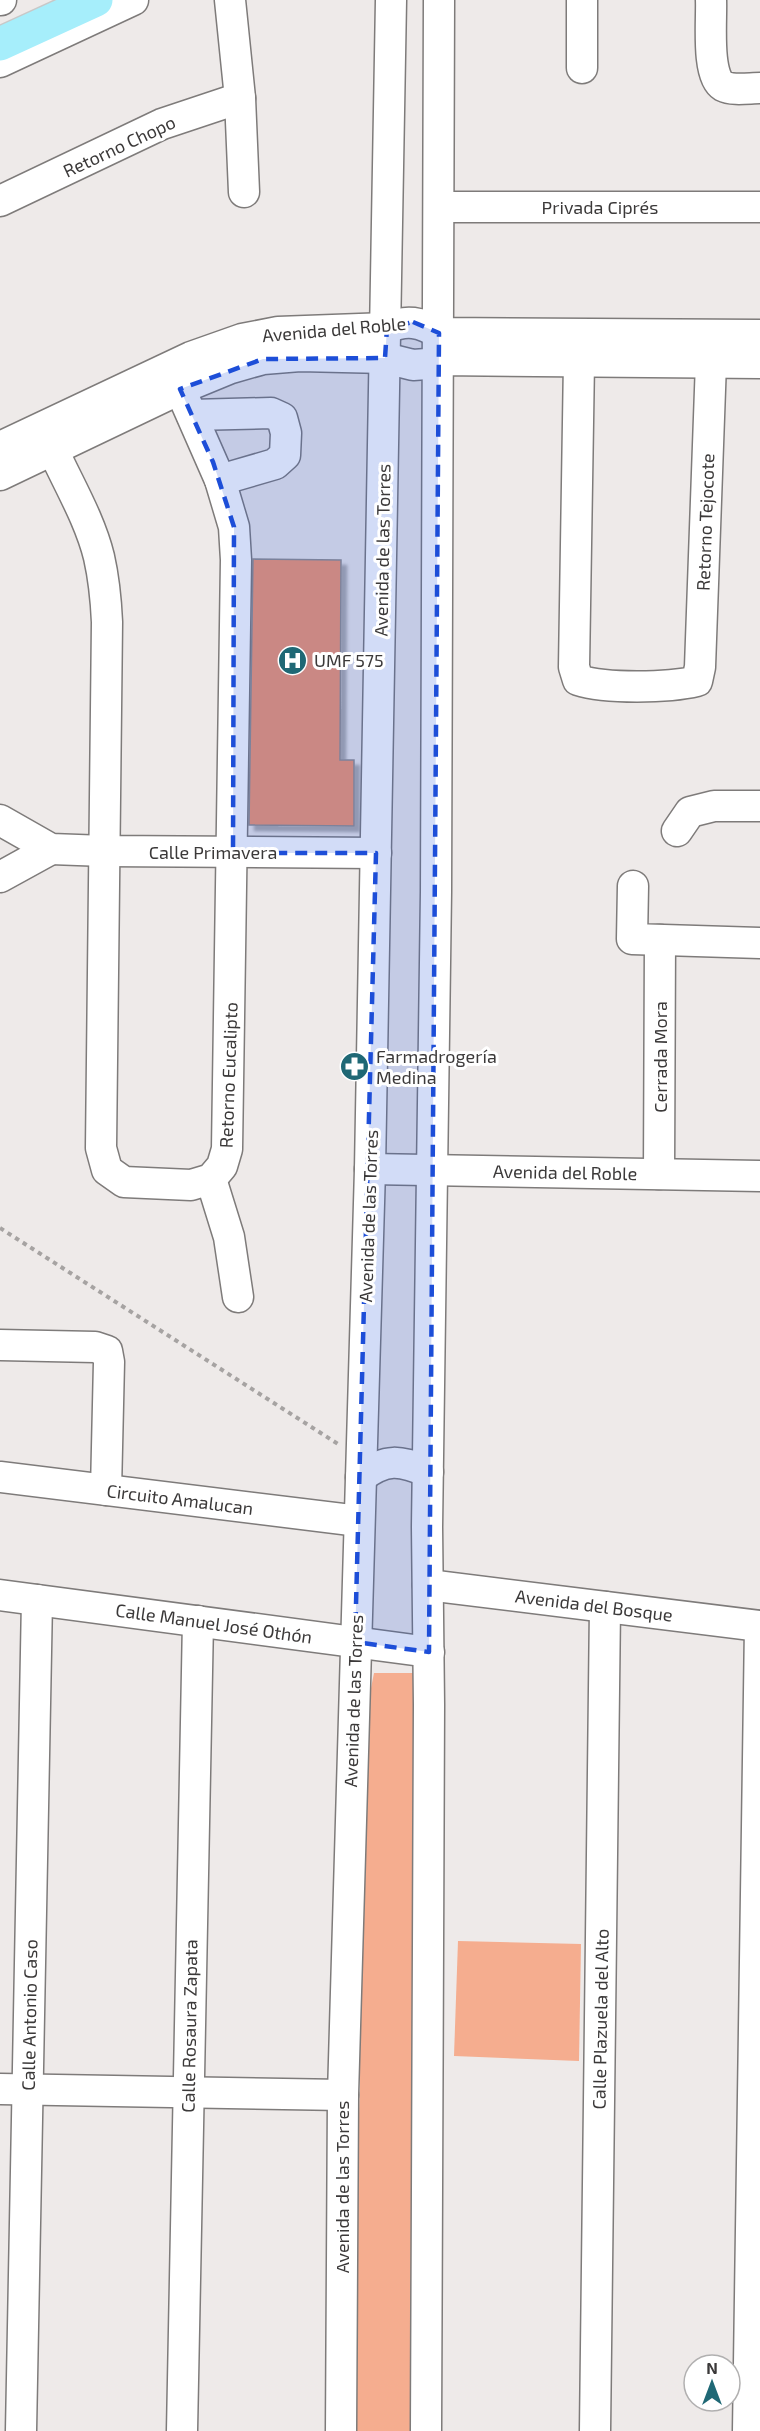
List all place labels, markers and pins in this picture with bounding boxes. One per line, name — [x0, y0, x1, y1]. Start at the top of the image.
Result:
hospital icon: UMF 575 — [277, 644, 309, 676]
place label: UMF 575 — [314, 649, 384, 671]
place label: Farmadrogería Medina — [376, 1045, 497, 1088]
pharmacy icon: Farmadrogería Medina — [339, 1050, 371, 1082]

